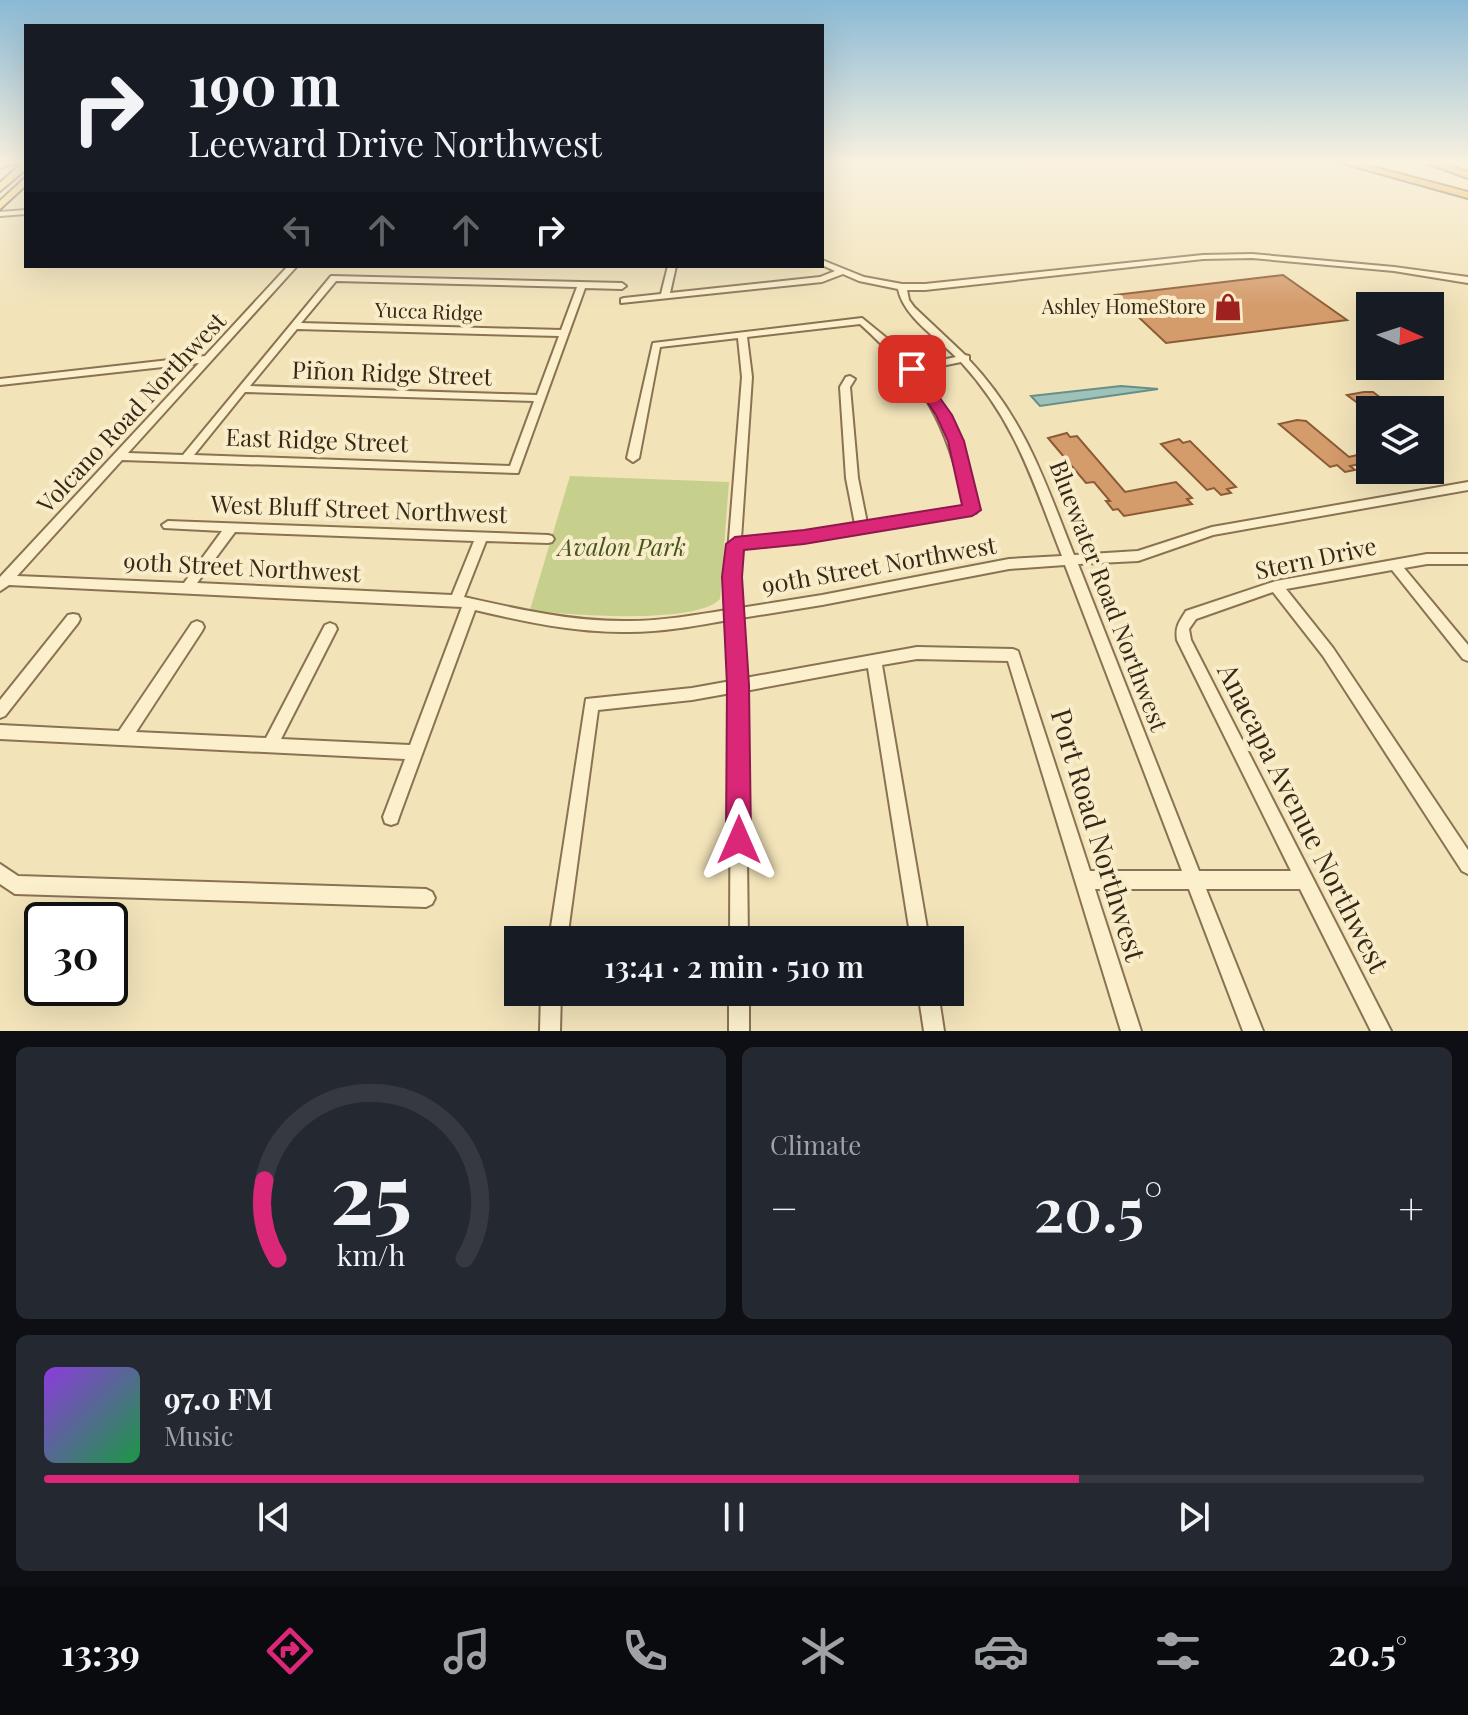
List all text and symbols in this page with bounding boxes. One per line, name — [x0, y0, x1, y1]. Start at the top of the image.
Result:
text: 190 m — [188, 46, 340, 121]
icon: right — [56, 56, 160, 160]
text: Leeward Drive Northwest — [188, 118, 602, 166]
icon: left — [276, 208, 320, 252]
icon: ahead — [360, 208, 404, 252]
icon: ahead — [444, 208, 488, 252]
icon: right — [528, 208, 572, 252]
place label: Ashley HomeStore — [1041, 292, 1206, 319]
shop icon: Ashley HomeStore — [1213, 292, 1243, 322]
north arrow — [1356, 292, 1444, 380]
map controls — [1356, 292, 1444, 484]
street label: Yucca Ridge — [374, 295, 483, 326]
street label: Volcano Road Northwest — [28, 304, 232, 520]
pin — [878, 335, 946, 403]
icon: arrive — [890, 347, 934, 391]
street label: Piñon Ridge Street — [291, 353, 493, 392]
button: layers — [1356, 396, 1444, 484]
street label: East Ridge Street — [225, 420, 410, 458]
street label: Bluewater Road Northwest — [1043, 455, 1177, 736]
street label: West Bluff Street Northwest — [209, 487, 508, 529]
street label: 90th Street Northwest — [759, 528, 999, 600]
street label: Stern Drive — [1252, 529, 1379, 586]
park label: Avalon Park — [555, 530, 686, 562]
street label: 90th Street Northwest — [123, 544, 362, 588]
street label: Anacapa Avenue Northwest — [1210, 656, 1399, 979]
street label: Port Road Northwest — [1043, 704, 1156, 966]
position arrow — [697, 798, 781, 882]
speed limit sign: 30 — [24, 902, 128, 1006]
text: 13:41 · 2 min · 510 m — [604, 946, 864, 986]
text: Climate — [770, 1127, 861, 1162]
text: 25 — [330, 1135, 412, 1246]
text: 20.5° — [1034, 1167, 1163, 1247]
text: − — [770, 1177, 798, 1236]
text: + — [1398, 1177, 1424, 1236]
text: km/h — [337, 1235, 405, 1273]
text: 97.0 FM — [164, 1378, 273, 1418]
text: Music — [164, 1418, 233, 1453]
icon: previous — [252, 1495, 296, 1539]
icon: pause — [712, 1495, 756, 1539]
icon: next — [1172, 1495, 1216, 1539]
icon: directions — [262, 1623, 318, 1679]
icon: music — [439, 1623, 495, 1679]
icon: phone — [617, 1623, 673, 1679]
icon: climate — [795, 1623, 851, 1679]
icon: car — [973, 1623, 1029, 1679]
icon: filters — [1150, 1623, 1206, 1679]
text: 13:39 — [61, 1627, 140, 1675]
text: 20.5° — [1328, 1627, 1407, 1675]

